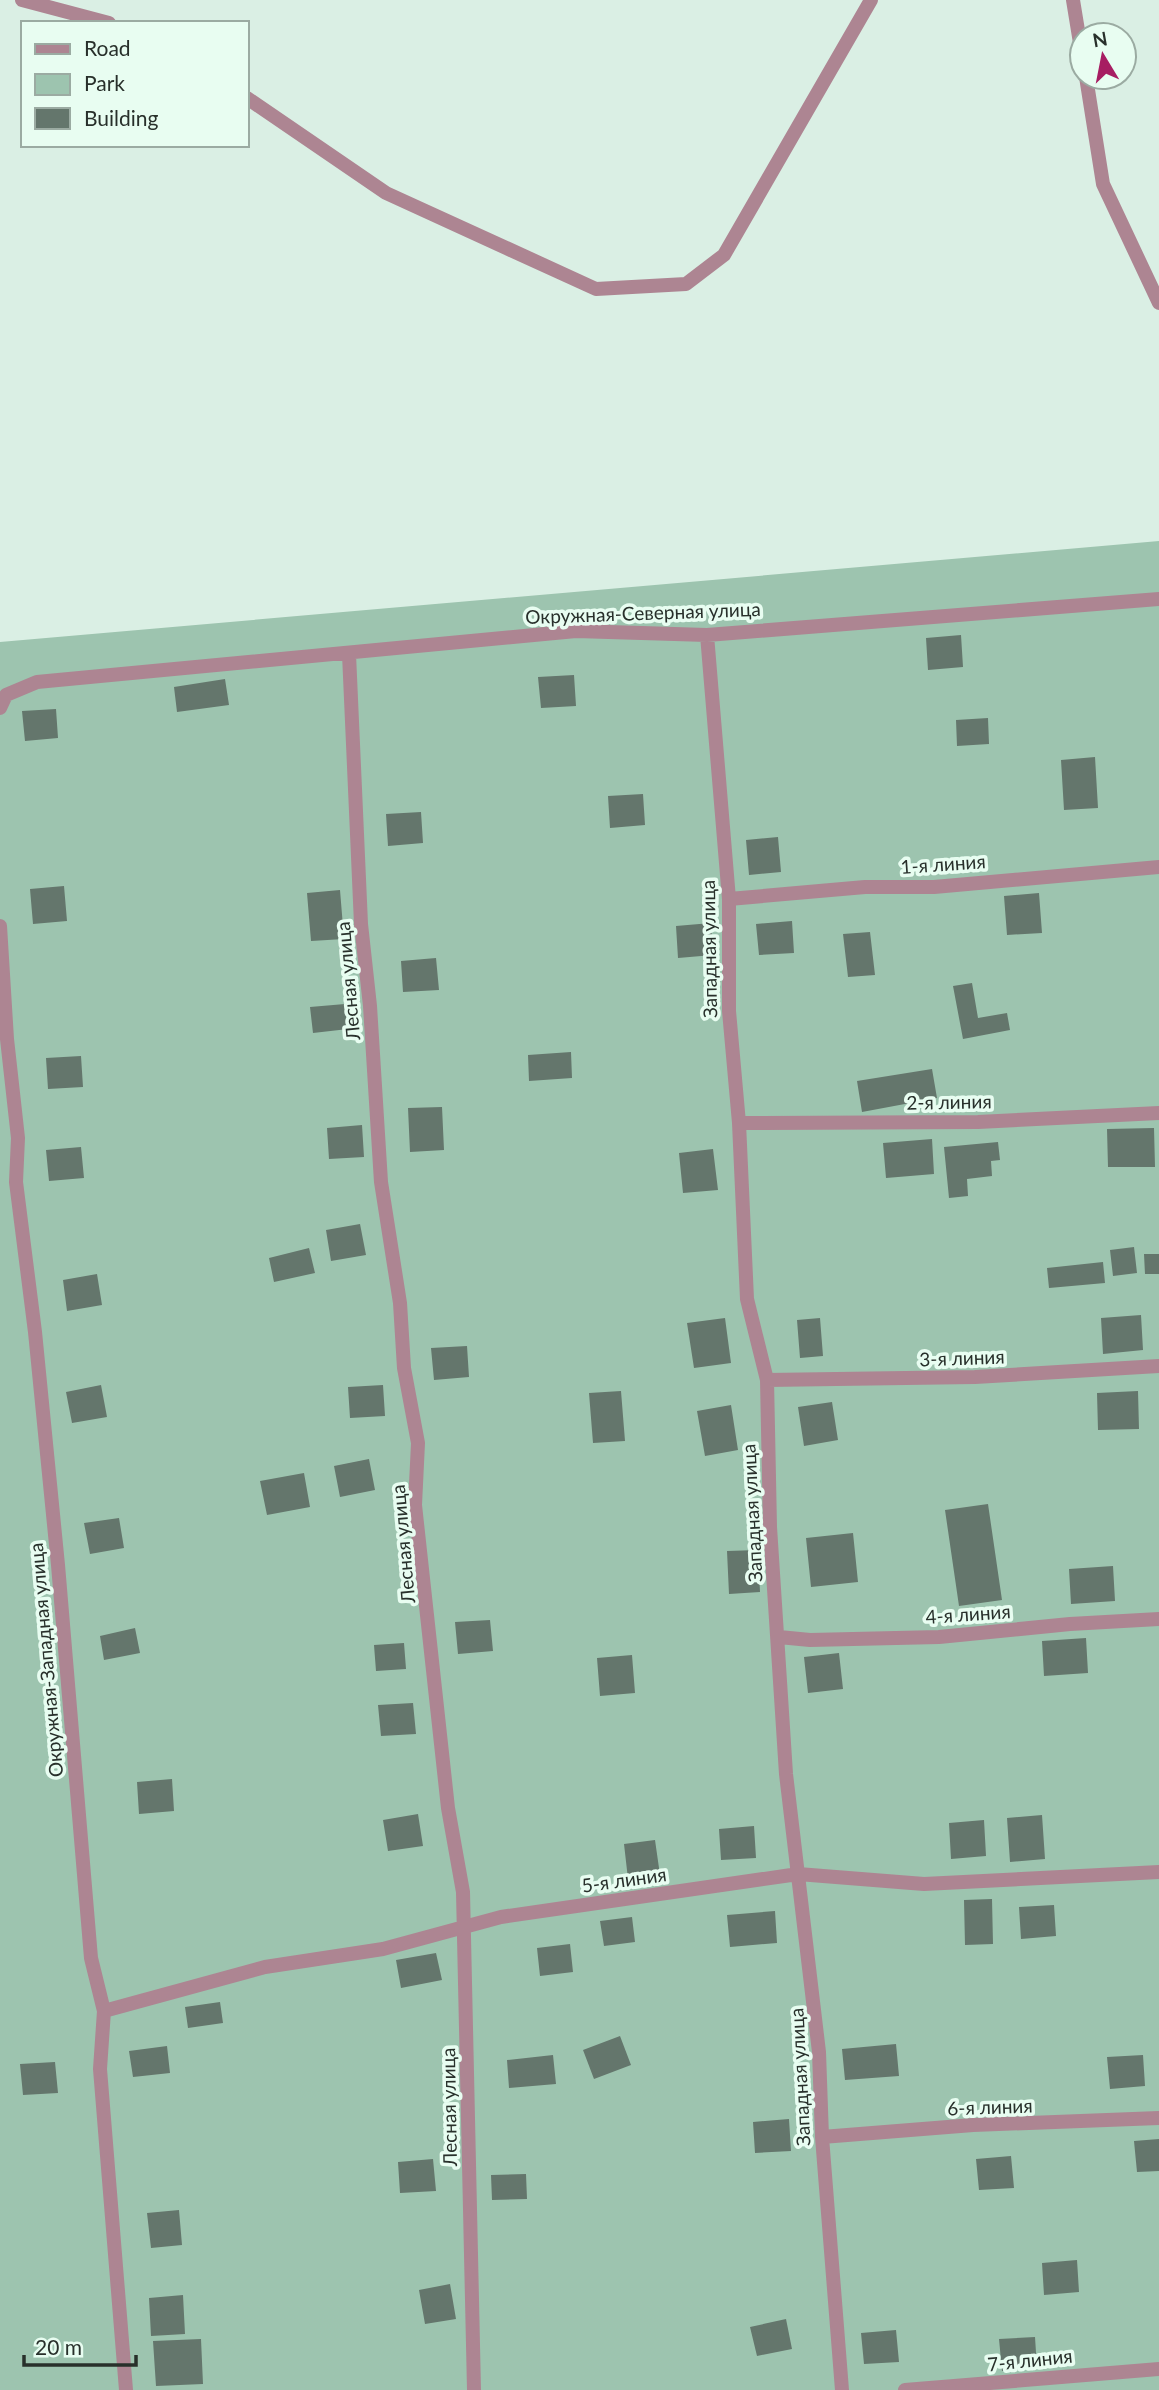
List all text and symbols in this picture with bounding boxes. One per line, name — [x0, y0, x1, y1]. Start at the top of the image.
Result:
legend — [21, 21, 248, 147]
north arrow — [1068, 21, 1138, 91]
text: N — [1091, 26, 1109, 51]
text: Road — [84, 35, 131, 60]
text: Park — [84, 70, 125, 95]
text: Building — [84, 105, 159, 130]
street label: Окружная-Северная улица — [525, 597, 761, 628]
street label: 1-я линия — [900, 849, 986, 878]
street label: Западная улица — [696, 880, 721, 1018]
street label: Лесная улица — [331, 921, 364, 1042]
street label: 2-я линия — [906, 1089, 992, 1114]
street label: 3-я линия — [919, 1345, 1005, 1370]
street label: Западная улица — [736, 1443, 767, 1583]
street label: Лесная улица — [386, 1484, 419, 1605]
street label: Окружная-Западная улица — [24, 1542, 67, 1778]
street label: 4-я линия — [925, 1599, 1011, 1628]
street label: 5-я линия — [580, 1862, 668, 1897]
street label: Западная улица — [784, 2007, 815, 2147]
street label: Лесная улица — [436, 2047, 461, 2168]
street label: 6-я линия — [947, 2094, 1033, 2119]
scale bar — [24, 2324, 136, 2368]
text: 20 m — [35, 2334, 82, 2359]
street label: 7-я линия — [986, 2344, 1074, 2375]

